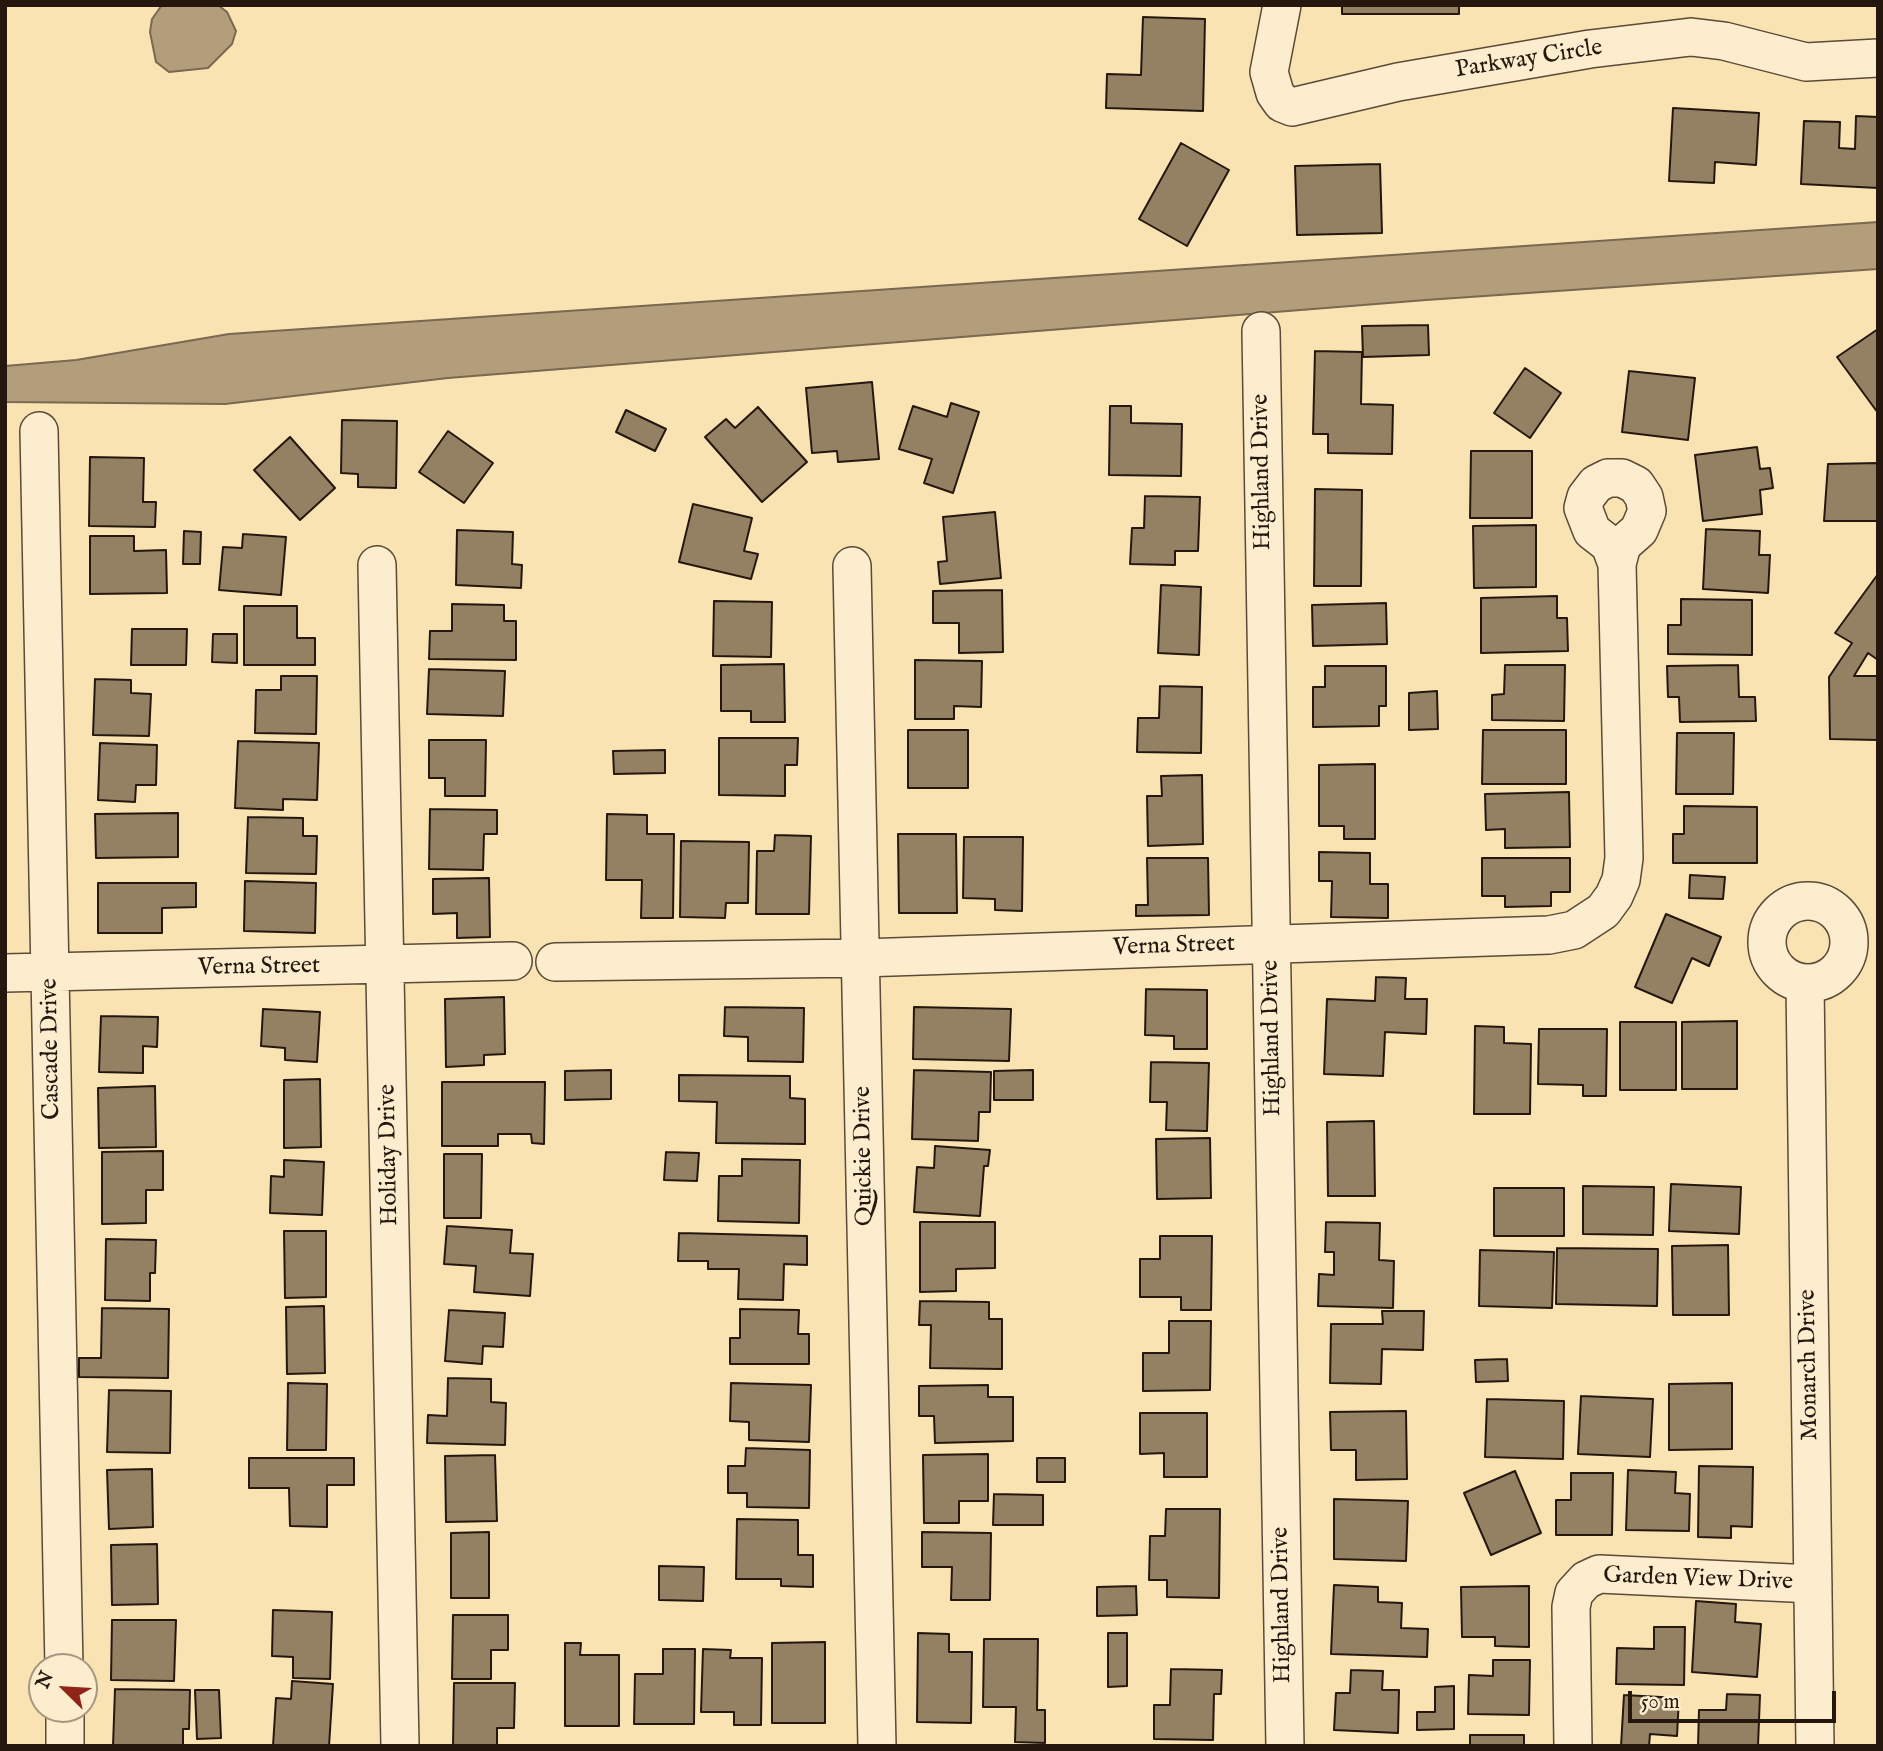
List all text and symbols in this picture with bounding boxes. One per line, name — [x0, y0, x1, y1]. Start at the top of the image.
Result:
street label: Parkway Circle — [1453, 34, 1605, 86]
street label: Highland Drive — [1247, 394, 1279, 550]
street label: Verna Street — [1112, 930, 1236, 964]
street label: Verna Street — [198, 953, 320, 983]
street label: Highland Drive — [1257, 960, 1289, 1116]
street label: Cascade Drive — [36, 978, 68, 1120]
street label: Holiday Drive — [374, 1084, 406, 1226]
street label: Quickie Drive — [849, 1086, 881, 1226]
street label: Monarch Drive — [1794, 1289, 1826, 1441]
street label: Highland Drive — [1267, 1527, 1299, 1683]
street label: Garden View Drive — [1603, 1562, 1793, 1598]
north arrow — [28, 1653, 98, 1723]
text: N — [31, 1668, 60, 1693]
scale bar — [1631, 1678, 1839, 1722]
text: 50 m — [1641, 1689, 1680, 1716]

